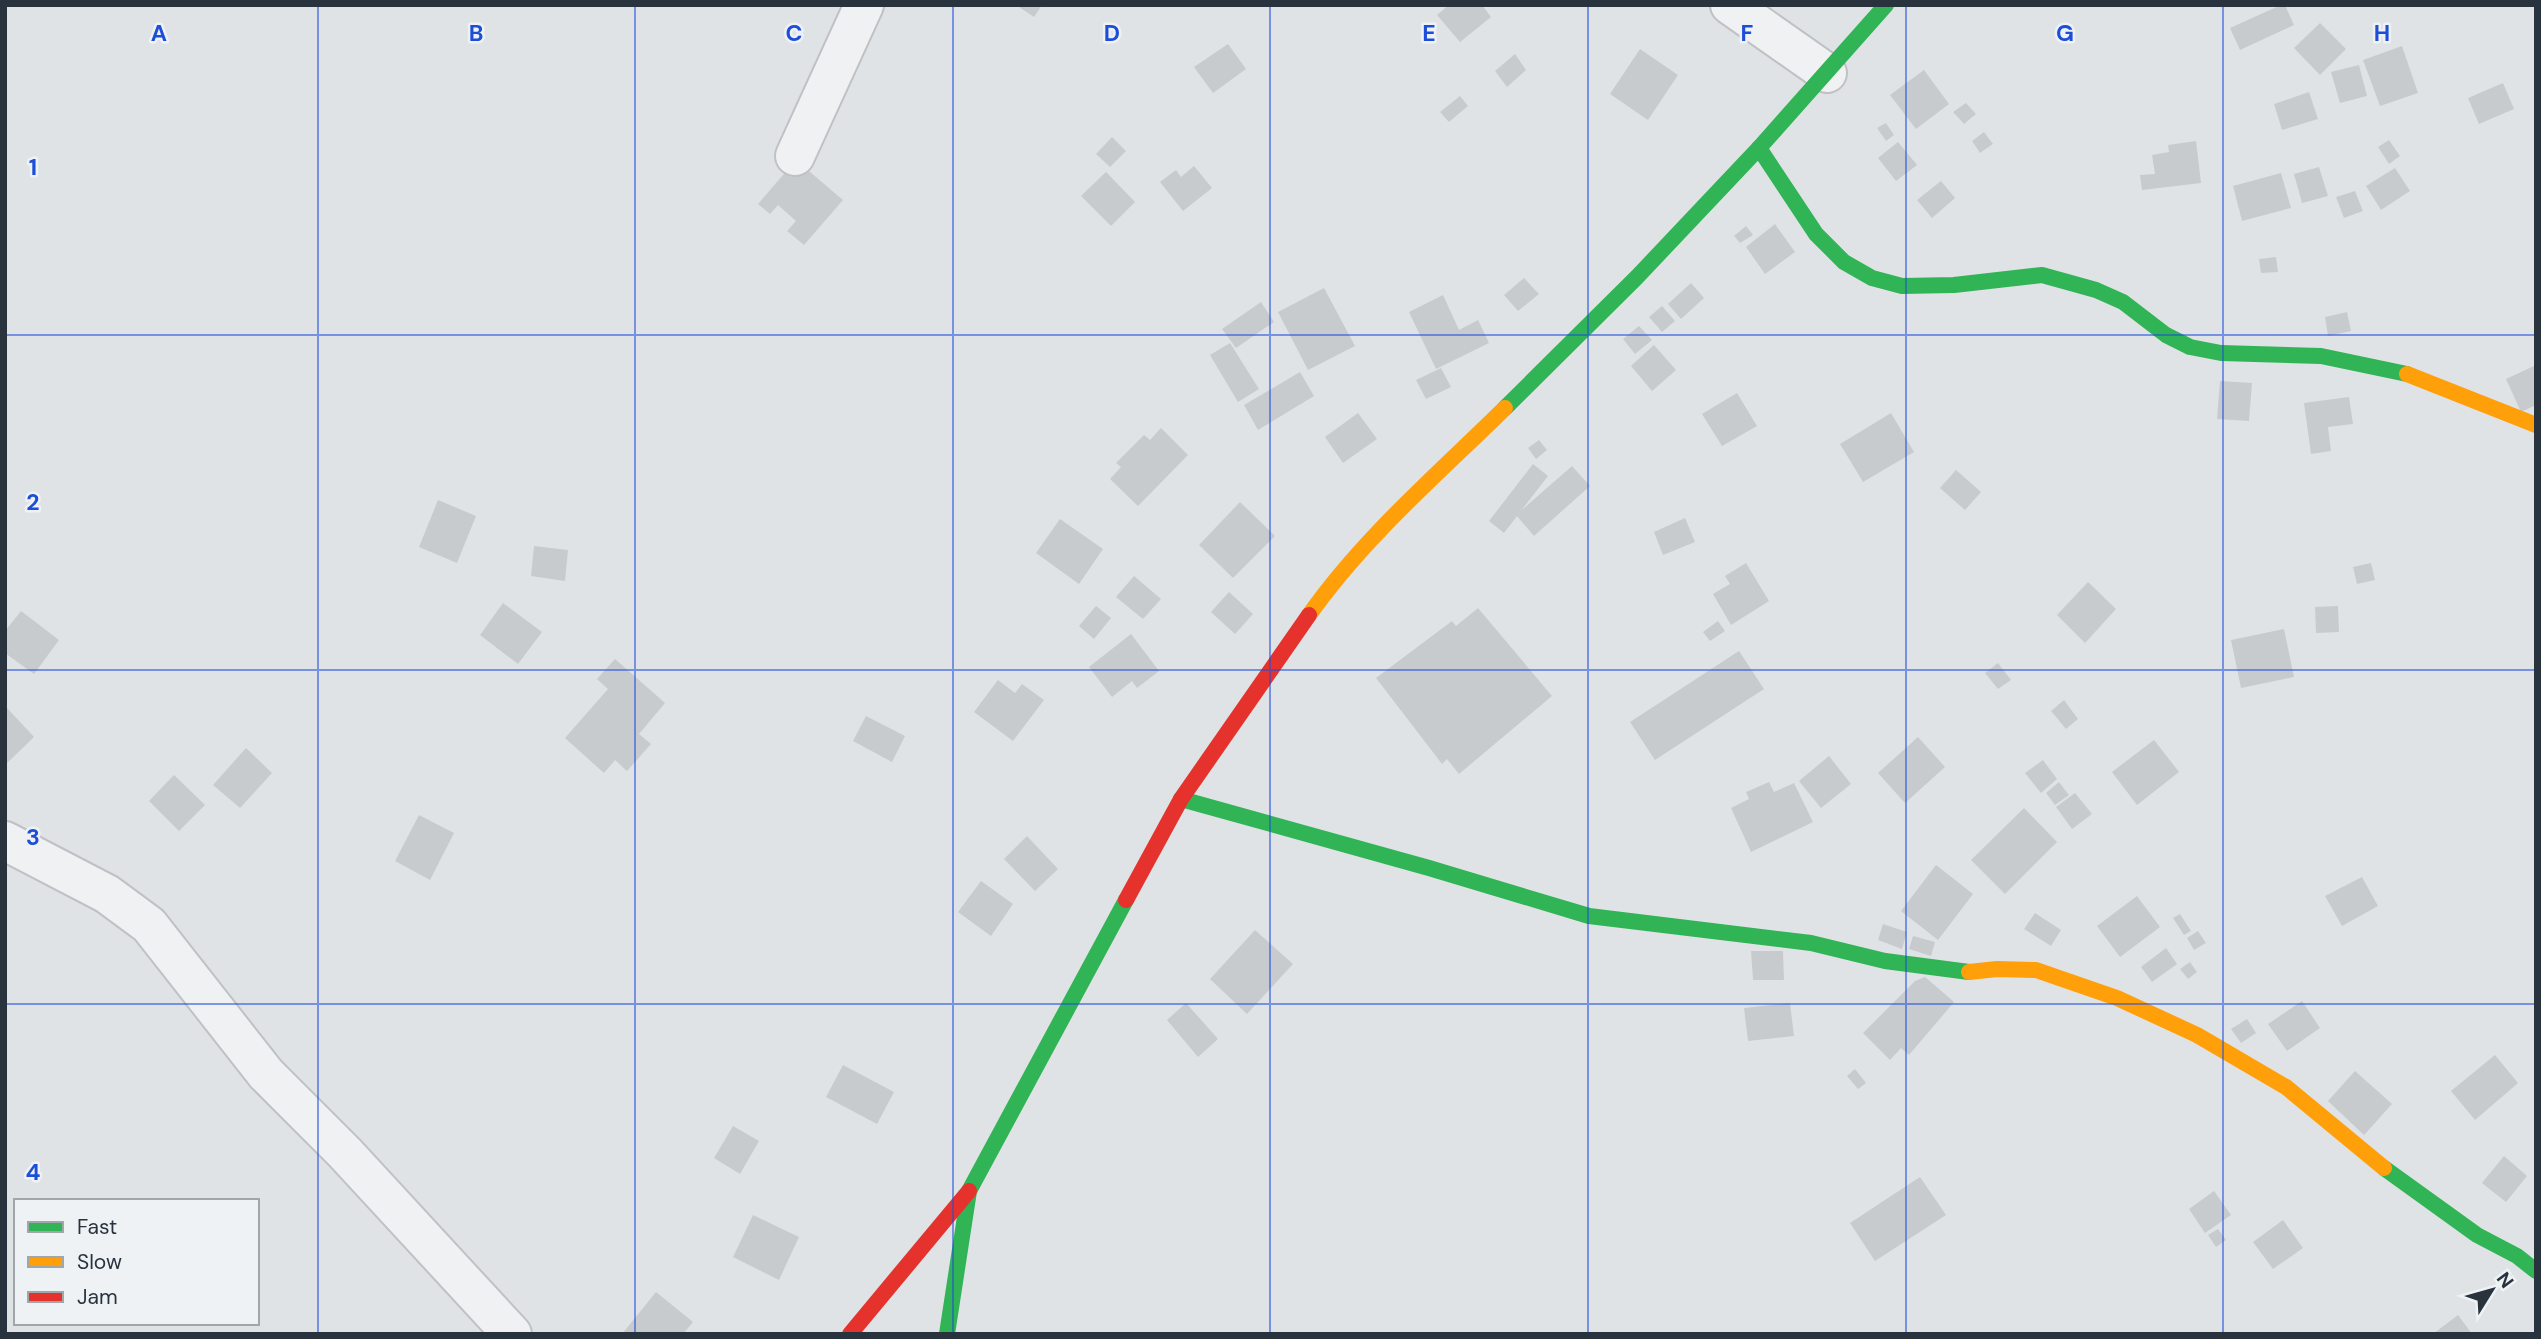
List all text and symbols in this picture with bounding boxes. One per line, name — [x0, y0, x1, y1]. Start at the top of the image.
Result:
text: A — [151, 18, 167, 48]
text: B — [469, 18, 483, 48]
text: C — [786, 18, 802, 48]
text: D — [1104, 18, 1120, 48]
text: E — [1422, 18, 1436, 48]
text: F — [1741, 18, 1754, 48]
text: G — [2056, 18, 2074, 48]
text: H — [2374, 18, 2390, 48]
text: 1 — [29, 152, 37, 182]
text: 2 — [26, 487, 40, 517]
text: 3 — [26, 822, 40, 852]
text: 4 — [26, 1157, 41, 1187]
legend — [14, 1199, 259, 1325]
text: Fast — [77, 1213, 117, 1241]
text: Slow — [77, 1248, 122, 1276]
north arrow — [2457, 1255, 2527, 1325]
text: N — [2491, 1267, 2519, 1293]
text: Jam — [77, 1283, 118, 1311]

